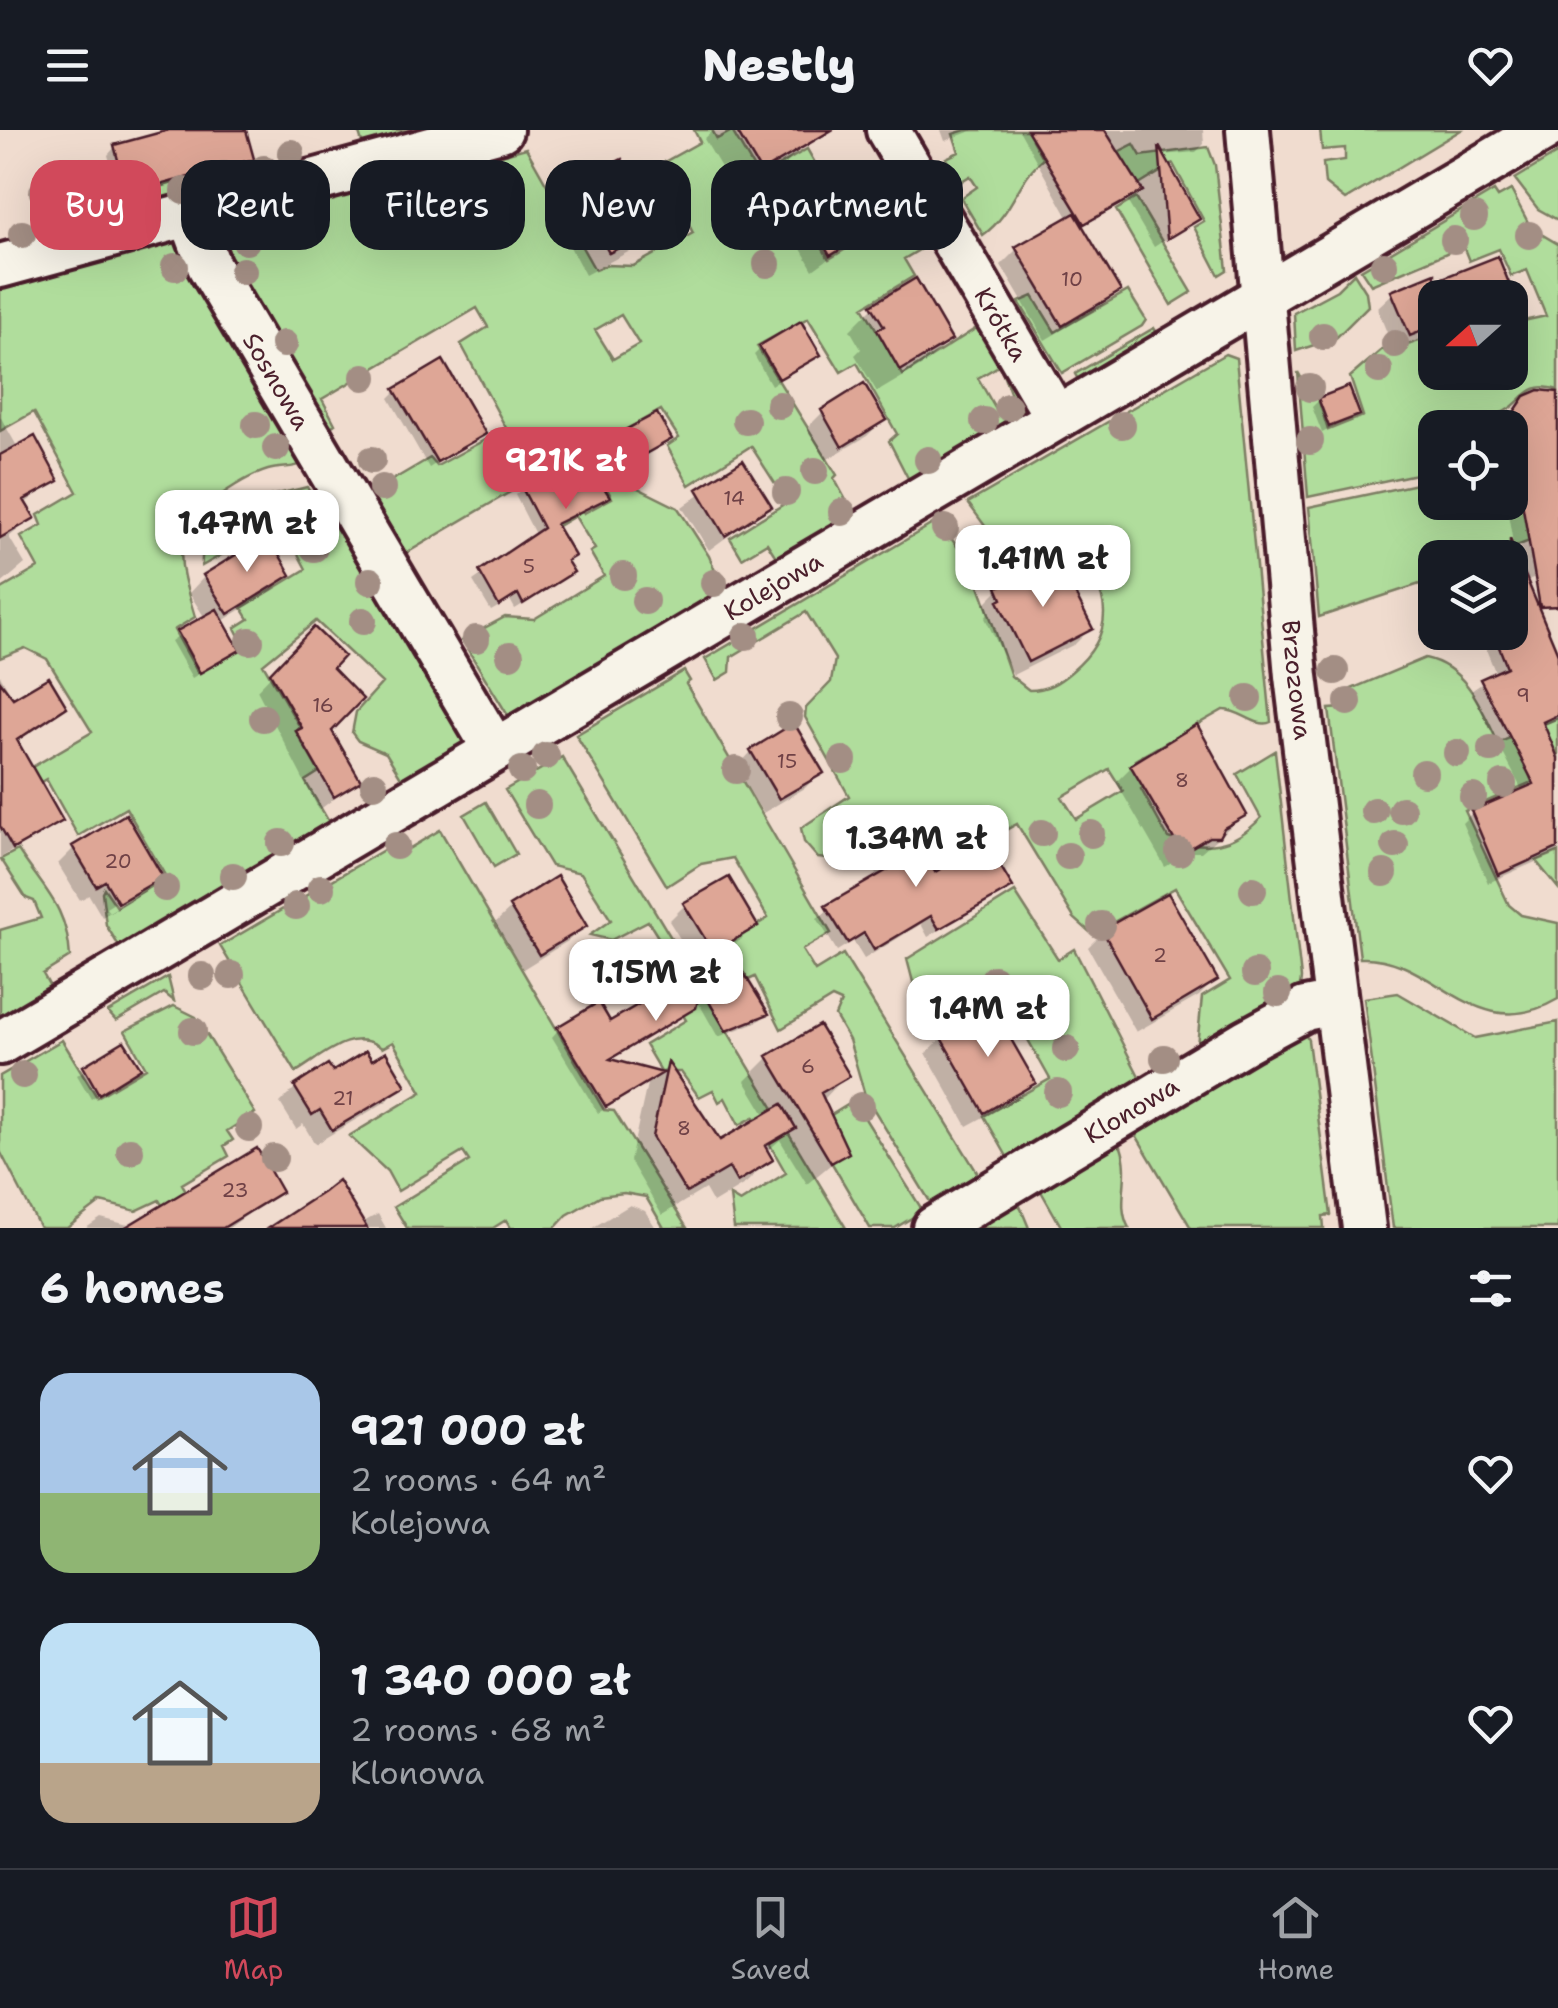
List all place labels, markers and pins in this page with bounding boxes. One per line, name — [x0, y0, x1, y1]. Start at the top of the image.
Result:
pin: 921K zł — [474, 427, 658, 512]
pin: 1.47M zł — [144, 490, 350, 575]
pin: 1.41M zł — [940, 525, 1146, 610]
pin: 1.34M zł — [813, 805, 1019, 890]
pin: 1.15M zł — [553, 939, 759, 1024]
pin: 1.4M zł — [896, 975, 1080, 1060]

